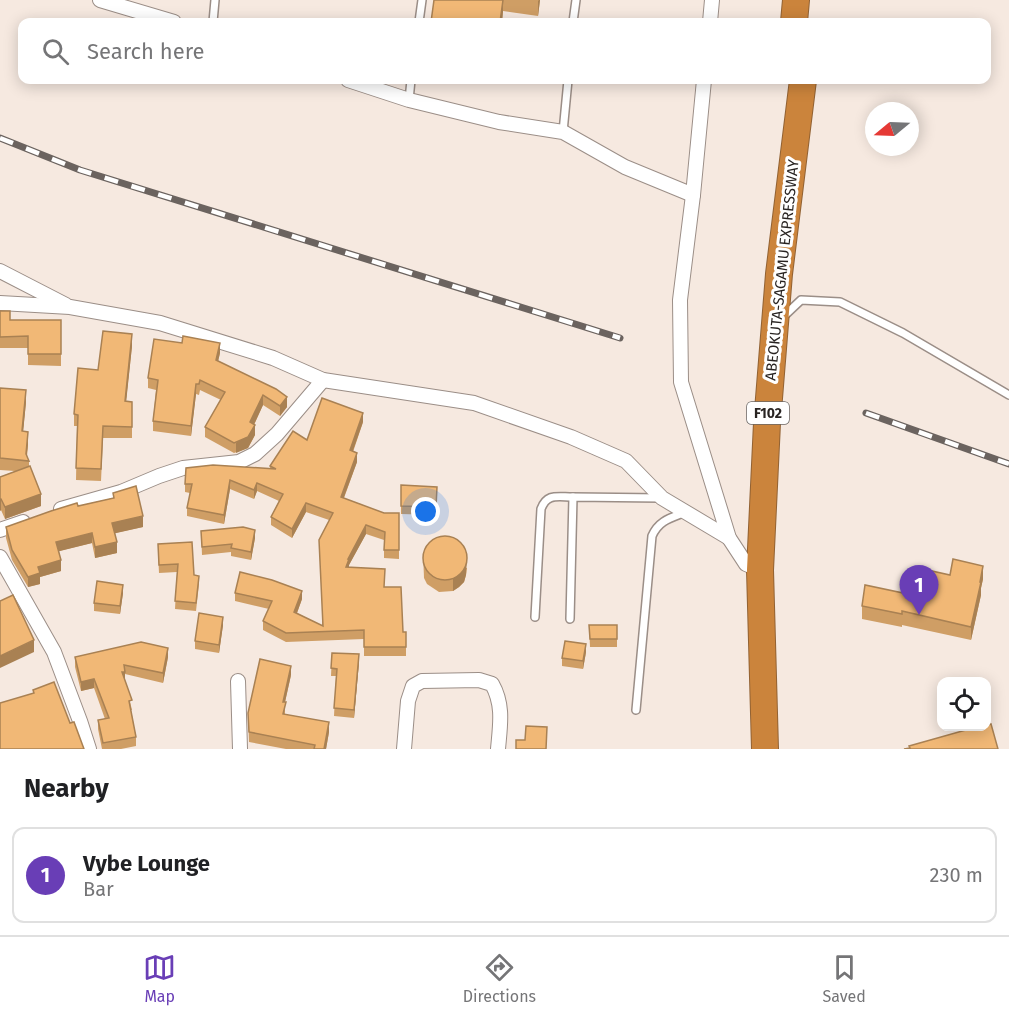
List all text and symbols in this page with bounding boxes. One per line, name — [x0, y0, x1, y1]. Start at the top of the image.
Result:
search box — [18, 18, 991, 84]
icon: search — [39, 35, 72, 68]
text: Search here — [87, 38, 205, 65]
north arrow — [865, 102, 919, 156]
street label: ABEOKUTA-SAGAMU EXPRESSWAY — [761, 158, 803, 381]
road number: F102 — [747, 402, 789, 424]
your location — [411, 497, 440, 526]
pin: 1 — [900, 566, 938, 615]
map controls — [937, 677, 991, 731]
button: locate — [937, 677, 991, 731]
text: Nearby — [24, 773, 109, 804]
text: Vybe Lounge — [83, 850, 210, 877]
text: 1 — [41, 863, 50, 887]
text: 230 m — [930, 863, 983, 887]
text: Bar — [83, 877, 114, 901]
tab: Map — [143, 951, 176, 1006]
tab: Directions — [463, 951, 536, 1006]
tab: Saved — [822, 951, 866, 1006]

